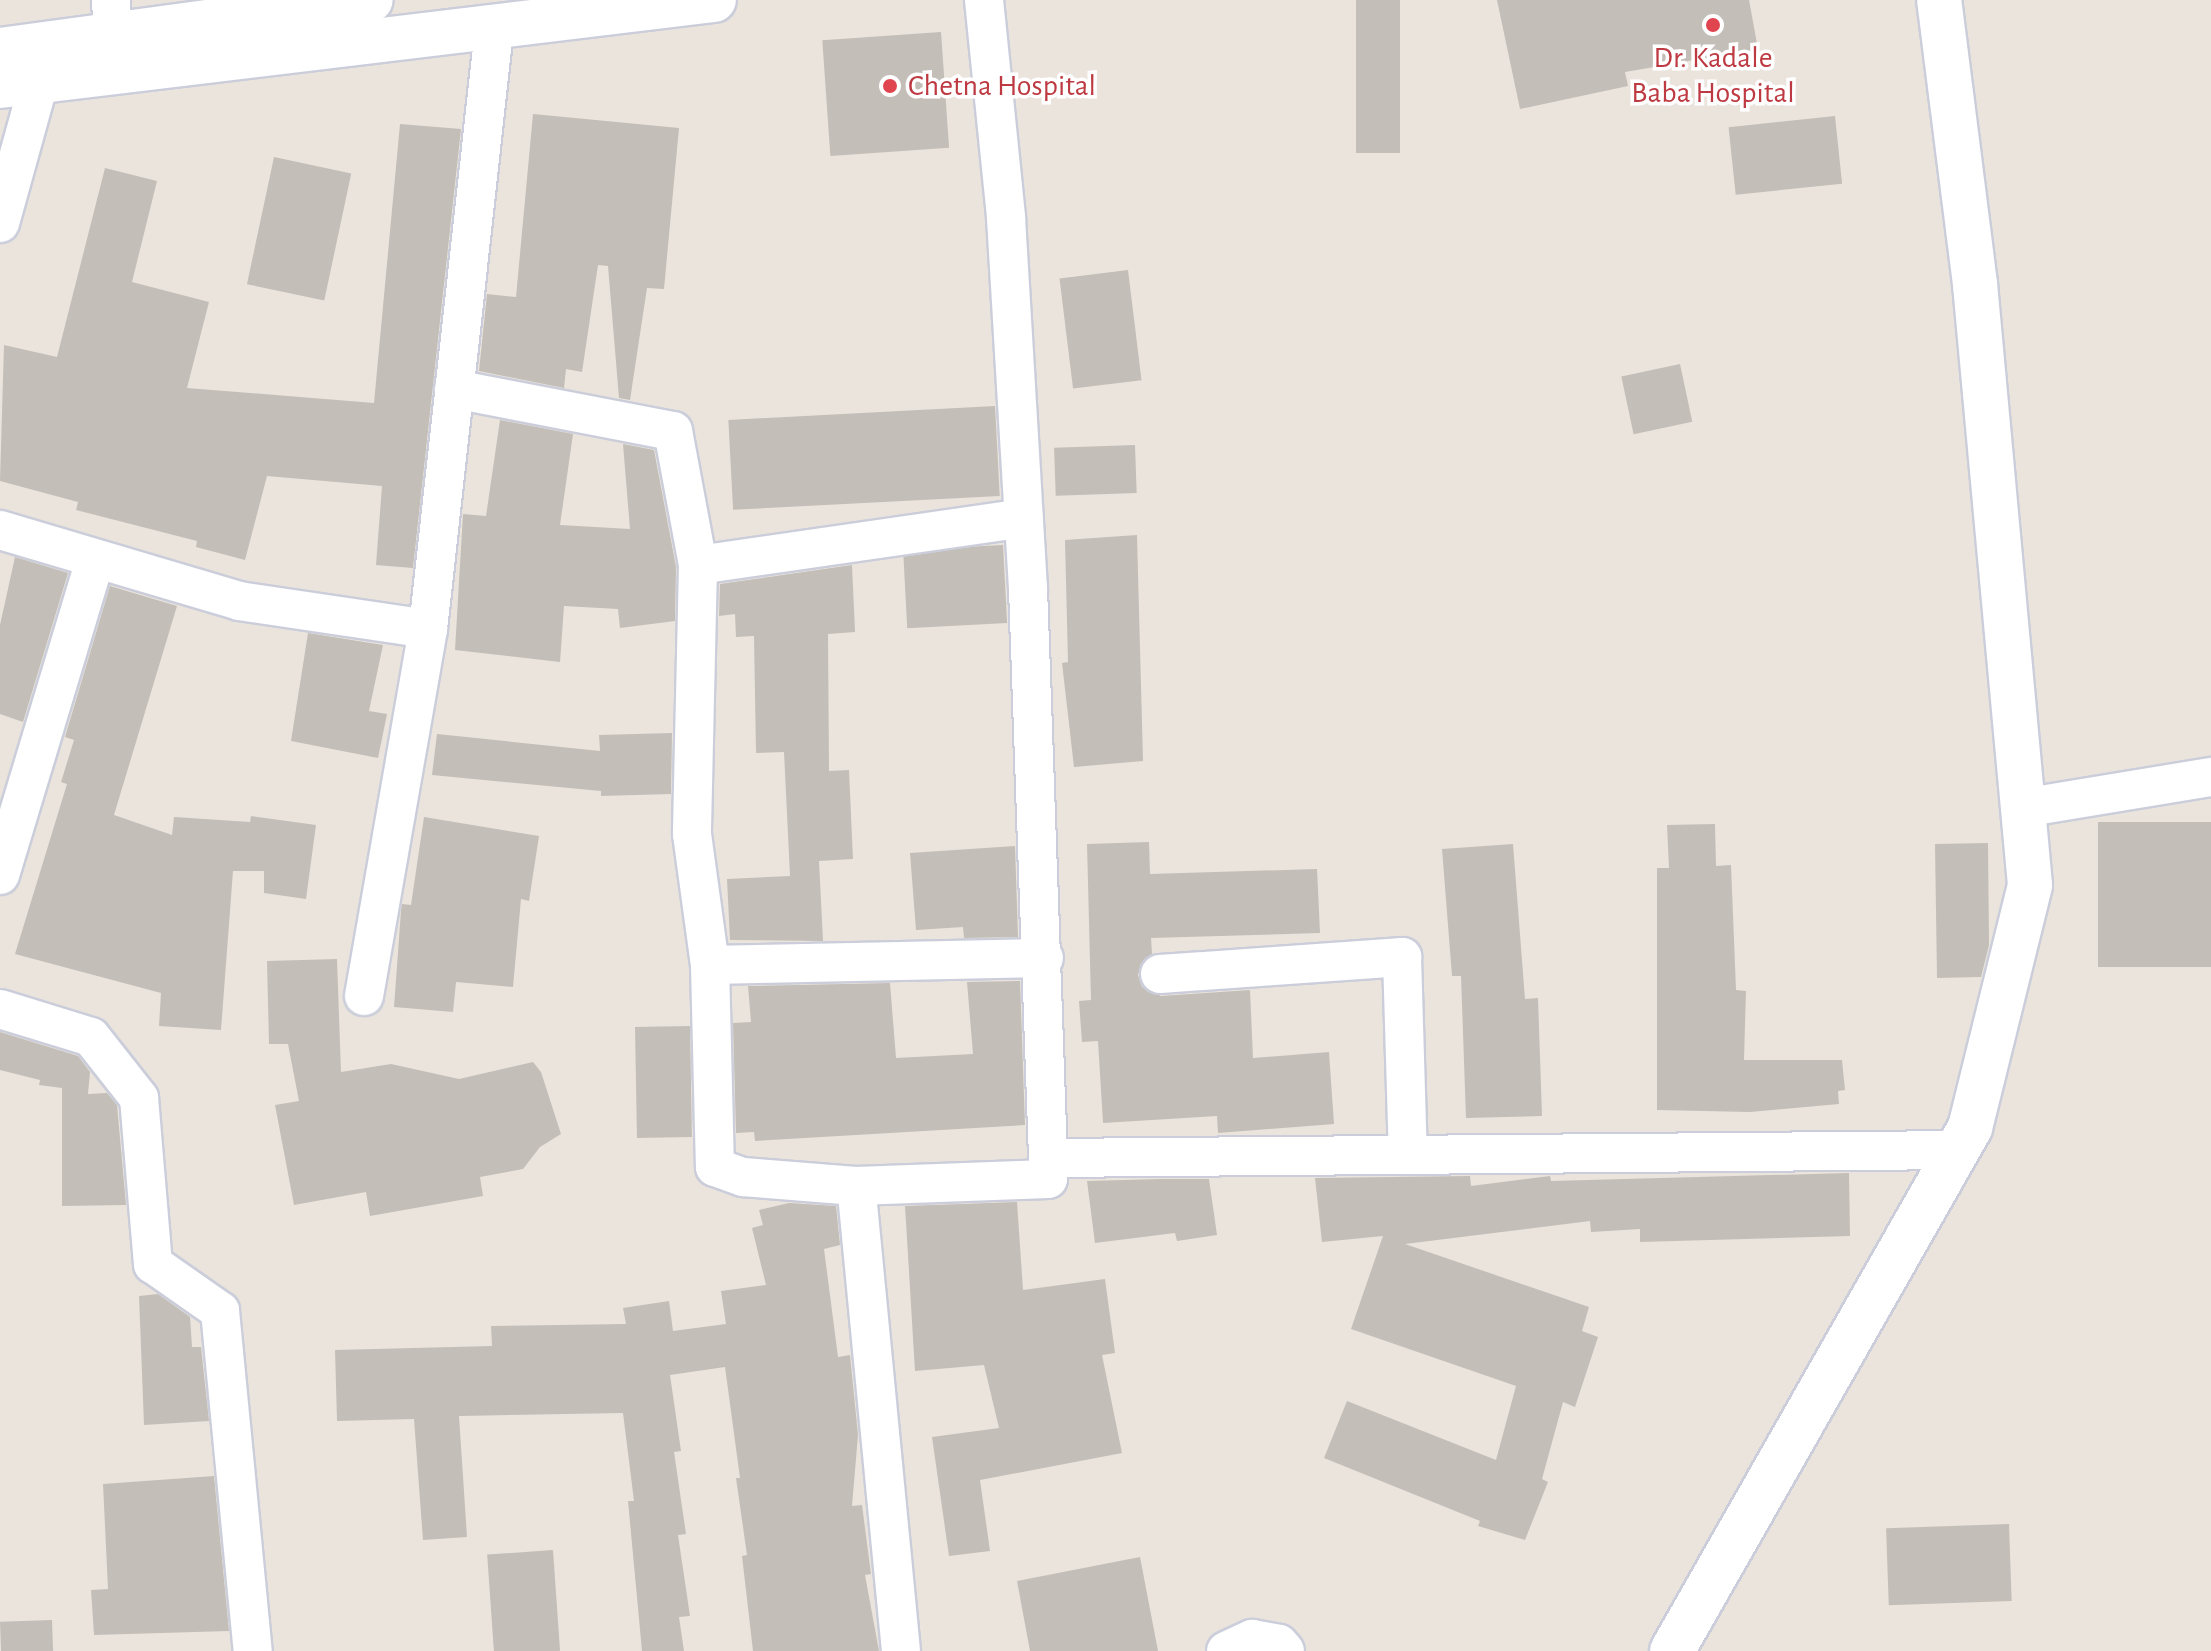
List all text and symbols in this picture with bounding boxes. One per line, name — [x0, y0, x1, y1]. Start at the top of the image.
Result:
marker: Dr. Kadale Baba Hospital — [1702, 14, 1724, 36]
place label: Dr. Kadale Baba Hospital — [1631, 40, 1795, 110]
place label: Chetna Hospital — [908, 68, 1096, 104]
marker: Chetna Hospital — [879, 75, 901, 97]

